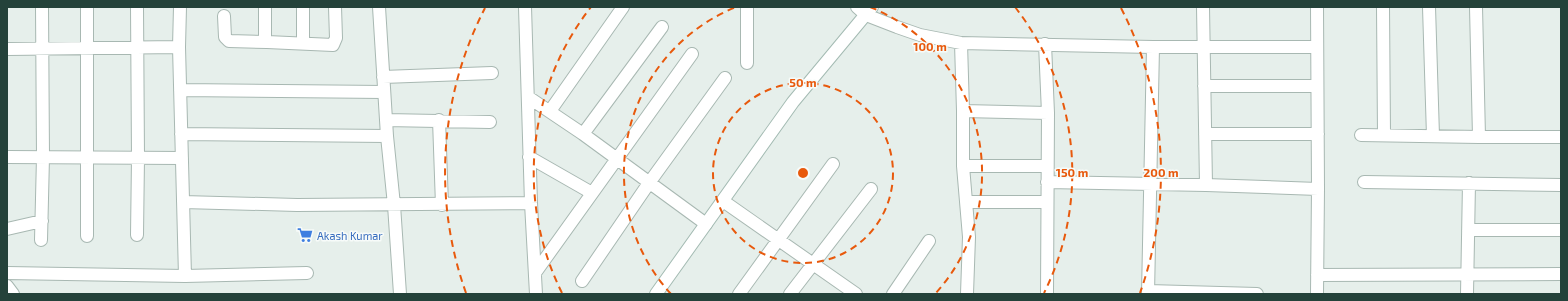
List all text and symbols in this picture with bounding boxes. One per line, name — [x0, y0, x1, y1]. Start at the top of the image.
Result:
text: 100 m — [913, 39, 947, 53]
text: 50 m — [789, 75, 817, 89]
text: 150 m — [1056, 165, 1088, 179]
text: 200 m — [1143, 165, 1179, 179]
centre of rings — [796, 166, 810, 180]
supermarket icon: Akash Kumar — [296, 226, 314, 244]
place label: Akash Kumar — [317, 229, 383, 242]

